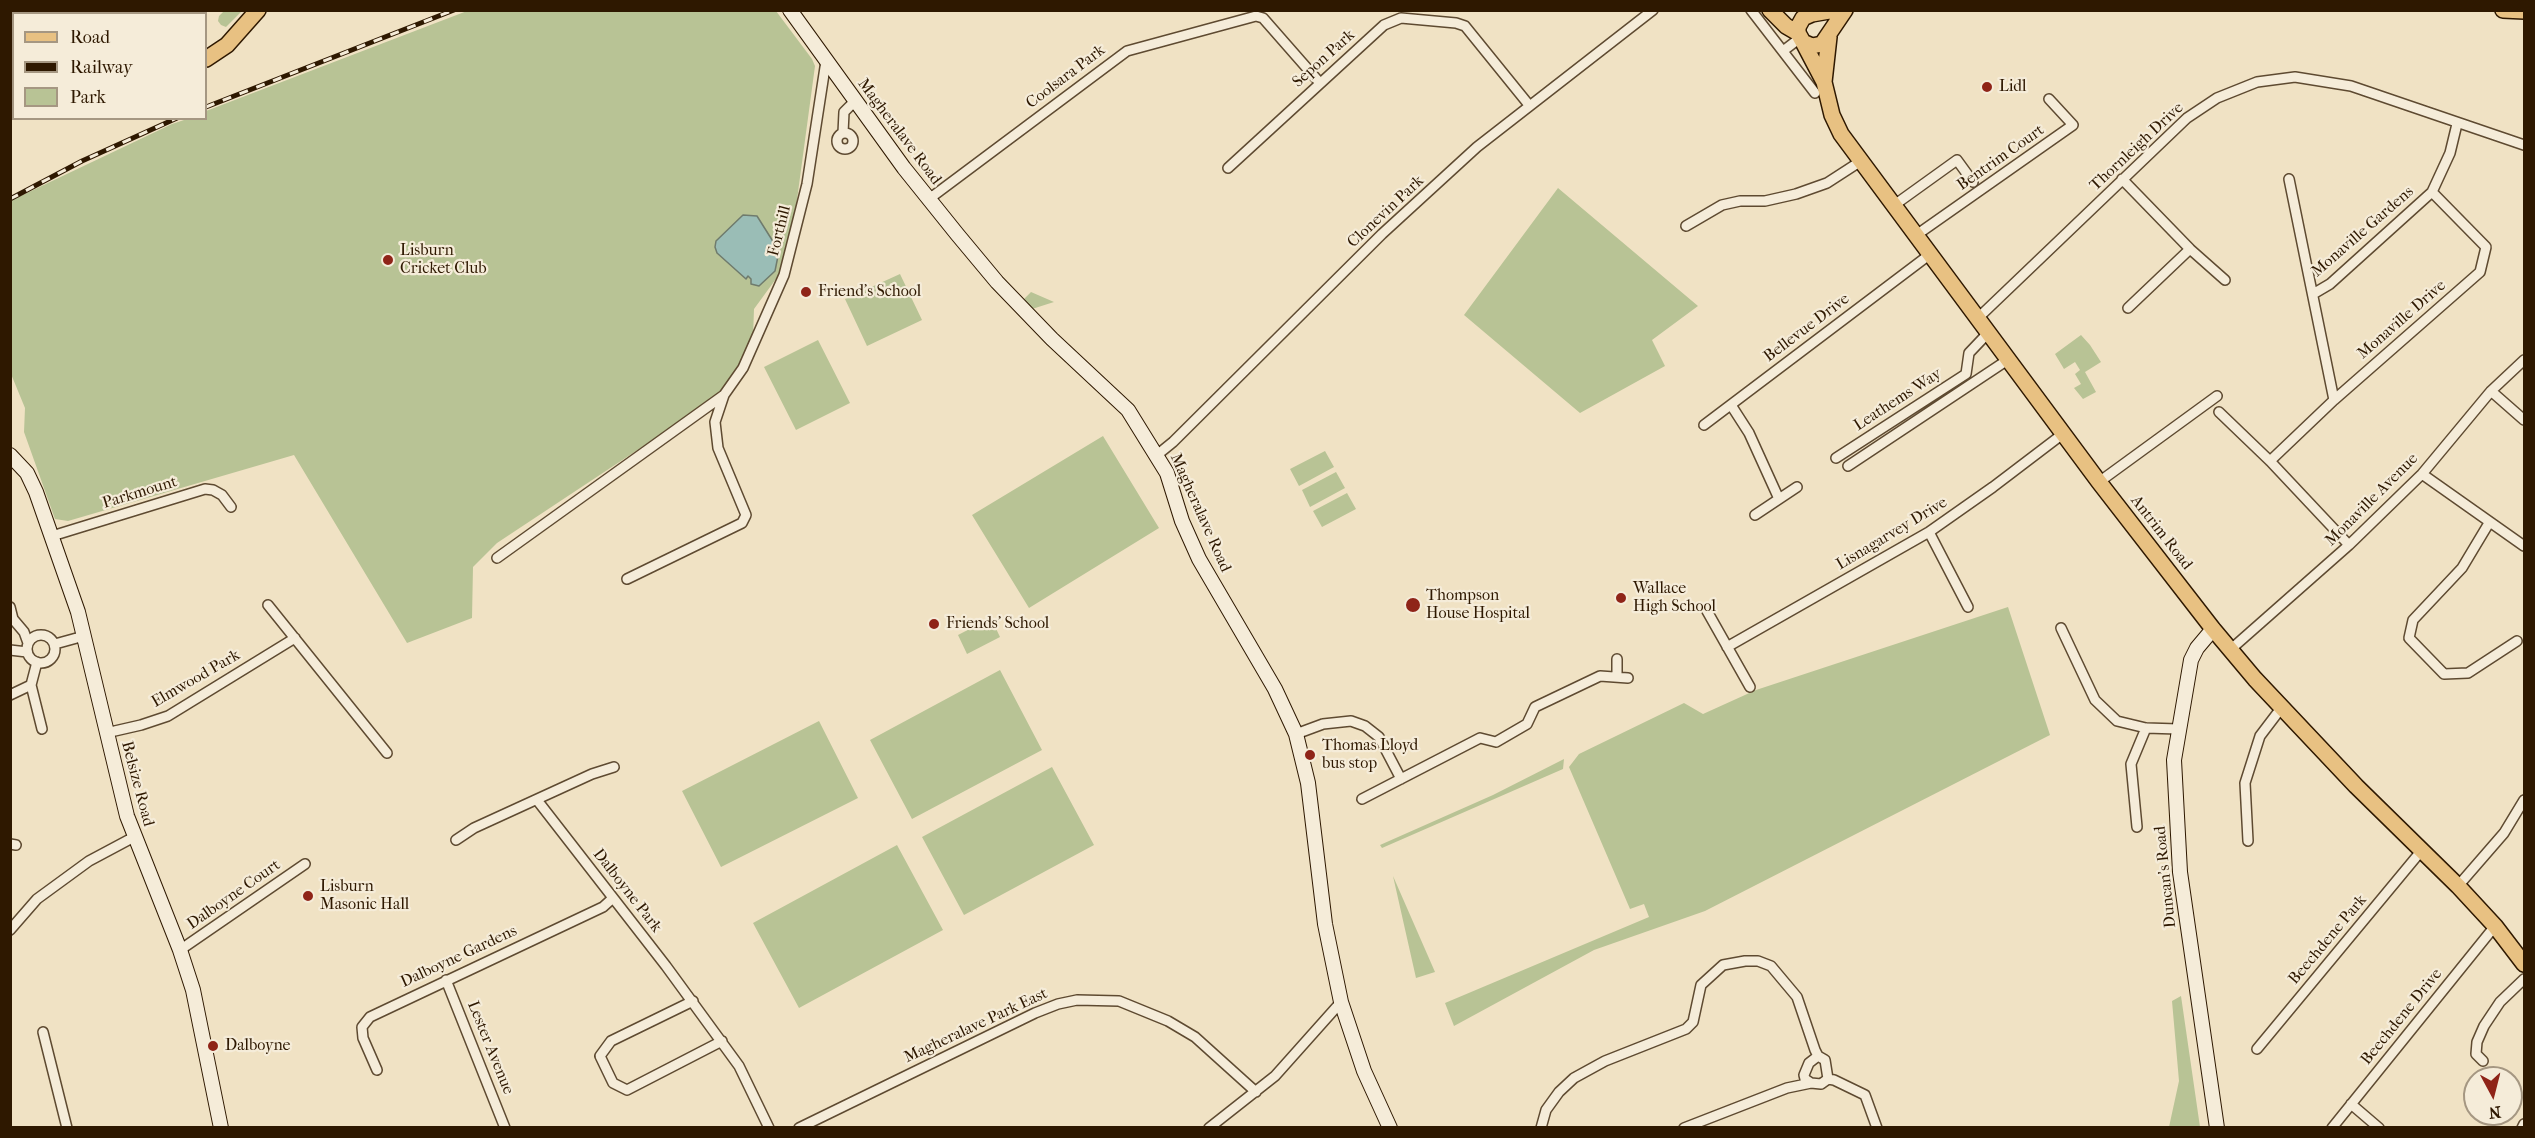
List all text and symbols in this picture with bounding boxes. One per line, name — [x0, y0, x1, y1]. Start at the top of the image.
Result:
legend — [12, 12, 207, 120]
street label: Sepon Park — [1289, 26, 1359, 92]
text: Road — [70, 27, 110, 48]
street label: Coolsara Park — [1023, 41, 1109, 113]
text: Railway — [70, 57, 133, 78]
street label: Magheralave Road — [853, 75, 945, 189]
place label: Lidl — [1999, 77, 2026, 97]
marker: Lidl — [1980, 80, 1994, 94]
text: Park — [70, 87, 106, 108]
street label: Thornleigh Drive — [2086, 99, 2188, 195]
street label: Bentrim Court — [1954, 121, 2048, 195]
street label: Clonevin Park — [1344, 172, 1428, 252]
street label: Monaville Gardens — [2308, 182, 2418, 282]
street label: Forthill — [764, 204, 796, 258]
place label: Lisburn Cricket Club — [400, 241, 487, 279]
marker: Lisburn Cricket Club — [381, 253, 395, 267]
street label: Monaville Drive — [2354, 276, 2450, 364]
place label: Friend's School — [818, 282, 921, 302]
marker: Friend's School — [799, 285, 813, 299]
street label: Bellevue Drive — [1760, 290, 1854, 366]
street label: Leathems Way — [1851, 365, 1945, 435]
street label: Monaville Avenue — [2322, 450, 2422, 550]
street label: Magheralave Road — [1165, 451, 1235, 575]
street label: Parkmount — [100, 473, 180, 513]
street label: Antrim Road — [2126, 492, 2196, 574]
street label: Lisnagarvey Drive — [1833, 493, 1951, 575]
place label: Wallace High School — [1633, 579, 1716, 617]
place label: Thompson House Hospital — [1426, 586, 1530, 624]
marker: Wallace High School — [1614, 591, 1628, 605]
marker: Thompson House Hospital — [1404, 596, 1422, 614]
place label: Friends' School — [946, 614, 1049, 634]
marker: Friends' School — [927, 617, 941, 631]
street label: Elmwood Park — [148, 646, 244, 712]
place label: Thomas Lloyd bus stop — [1322, 736, 1418, 774]
street label: Belsize Road — [116, 739, 158, 829]
marker: Thomas Lloyd bus stop — [1303, 748, 1317, 762]
street label: Duncan's Road — [2151, 825, 2181, 929]
street label: Dalboyne Park — [588, 845, 666, 937]
street label: Dalboyne Court — [184, 856, 284, 934]
place label: Lisburn Masonic Hall — [320, 877, 409, 915]
marker: Lisburn Masonic Hall — [301, 889, 315, 903]
street label: Beechdene Park — [2285, 891, 2371, 989]
street label: Dalboyne Gardens — [398, 922, 520, 992]
street label: Beechdene Drive — [2357, 965, 2447, 1069]
street label: Magheralave Park East — [901, 984, 1051, 1068]
street label: Lester Avenue — [463, 998, 517, 1098]
place label: Dalboyne — [225, 1036, 291, 1056]
marker: Dalboyne — [206, 1039, 220, 1053]
north arrow — [2463, 1066, 2523, 1126]
text: N — [2488, 1102, 2502, 1123]

